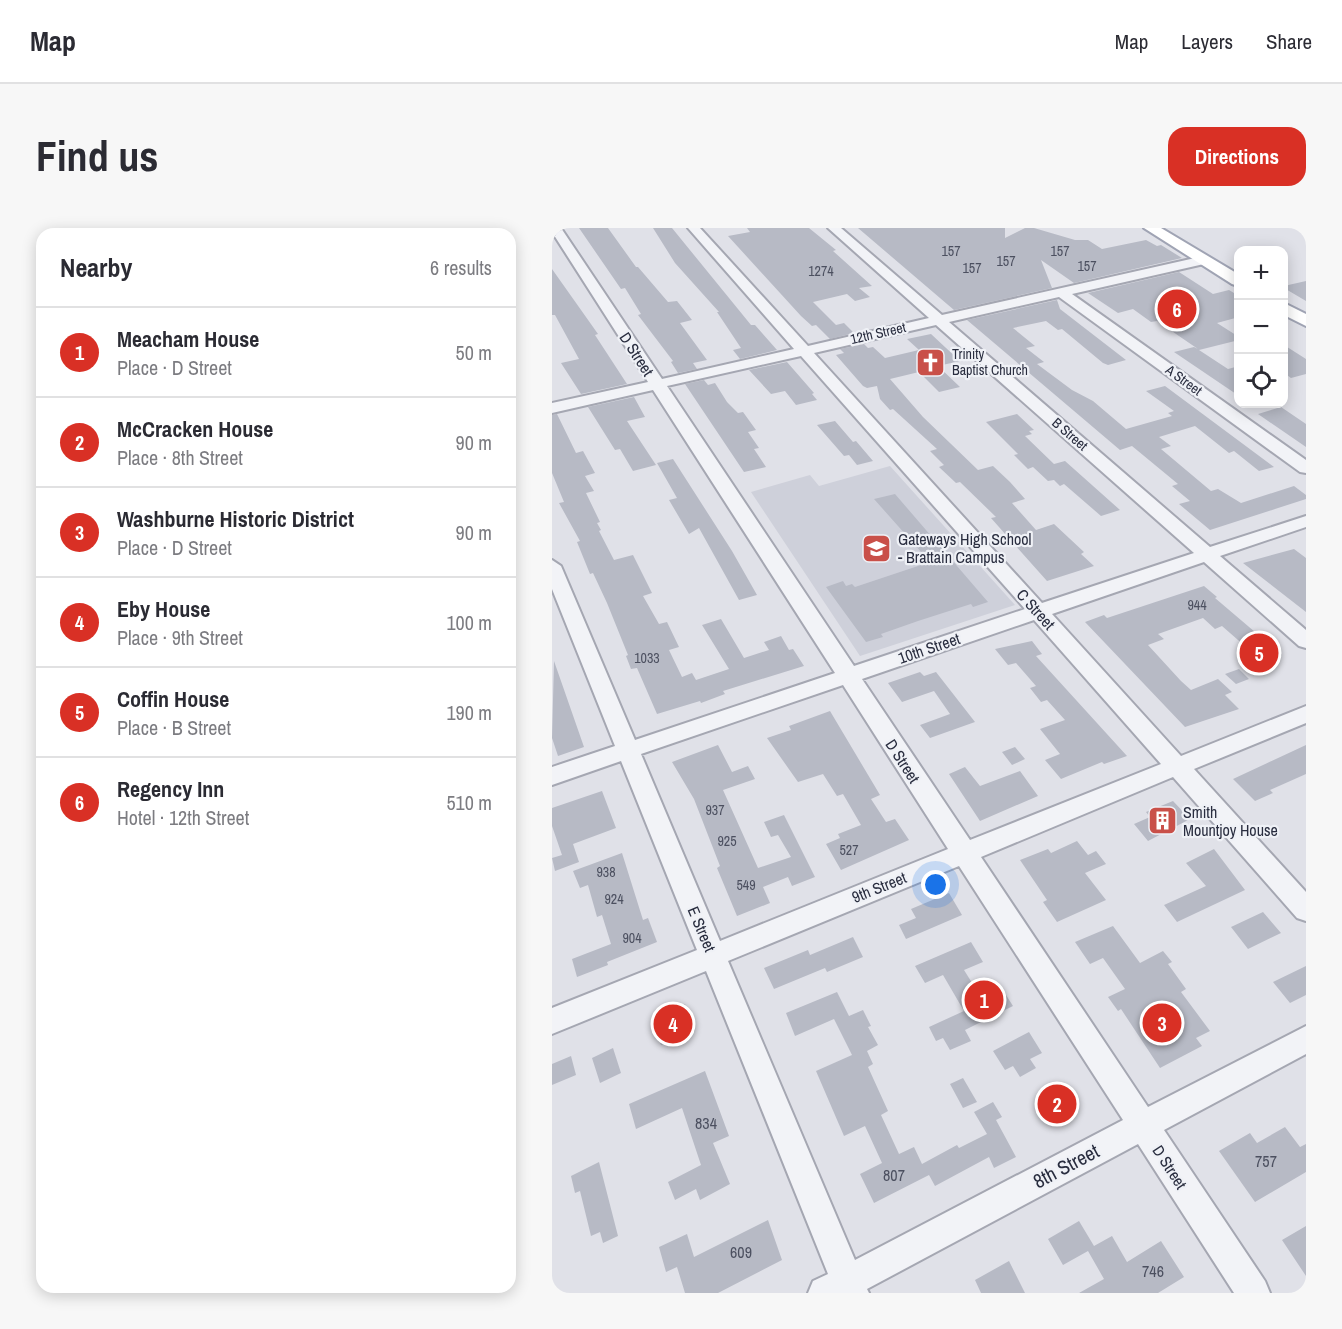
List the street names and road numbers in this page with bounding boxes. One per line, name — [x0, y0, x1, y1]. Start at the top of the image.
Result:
street label: 12th Street — [849, 318, 907, 348]
street label: D Street — [615, 328, 660, 380]
street label: A Street — [1161, 360, 1206, 399]
street label: B Street — [1048, 414, 1092, 454]
street label: C Street — [1012, 584, 1061, 635]
street label: 10th Street — [895, 627, 963, 669]
street label: D Street — [881, 735, 926, 787]
street label: 9th Street — [848, 866, 910, 908]
street label: E Street — [683, 903, 722, 955]
street label: 8th Street — [1028, 1137, 1104, 1194]
street label: D Street — [1148, 1141, 1193, 1193]

